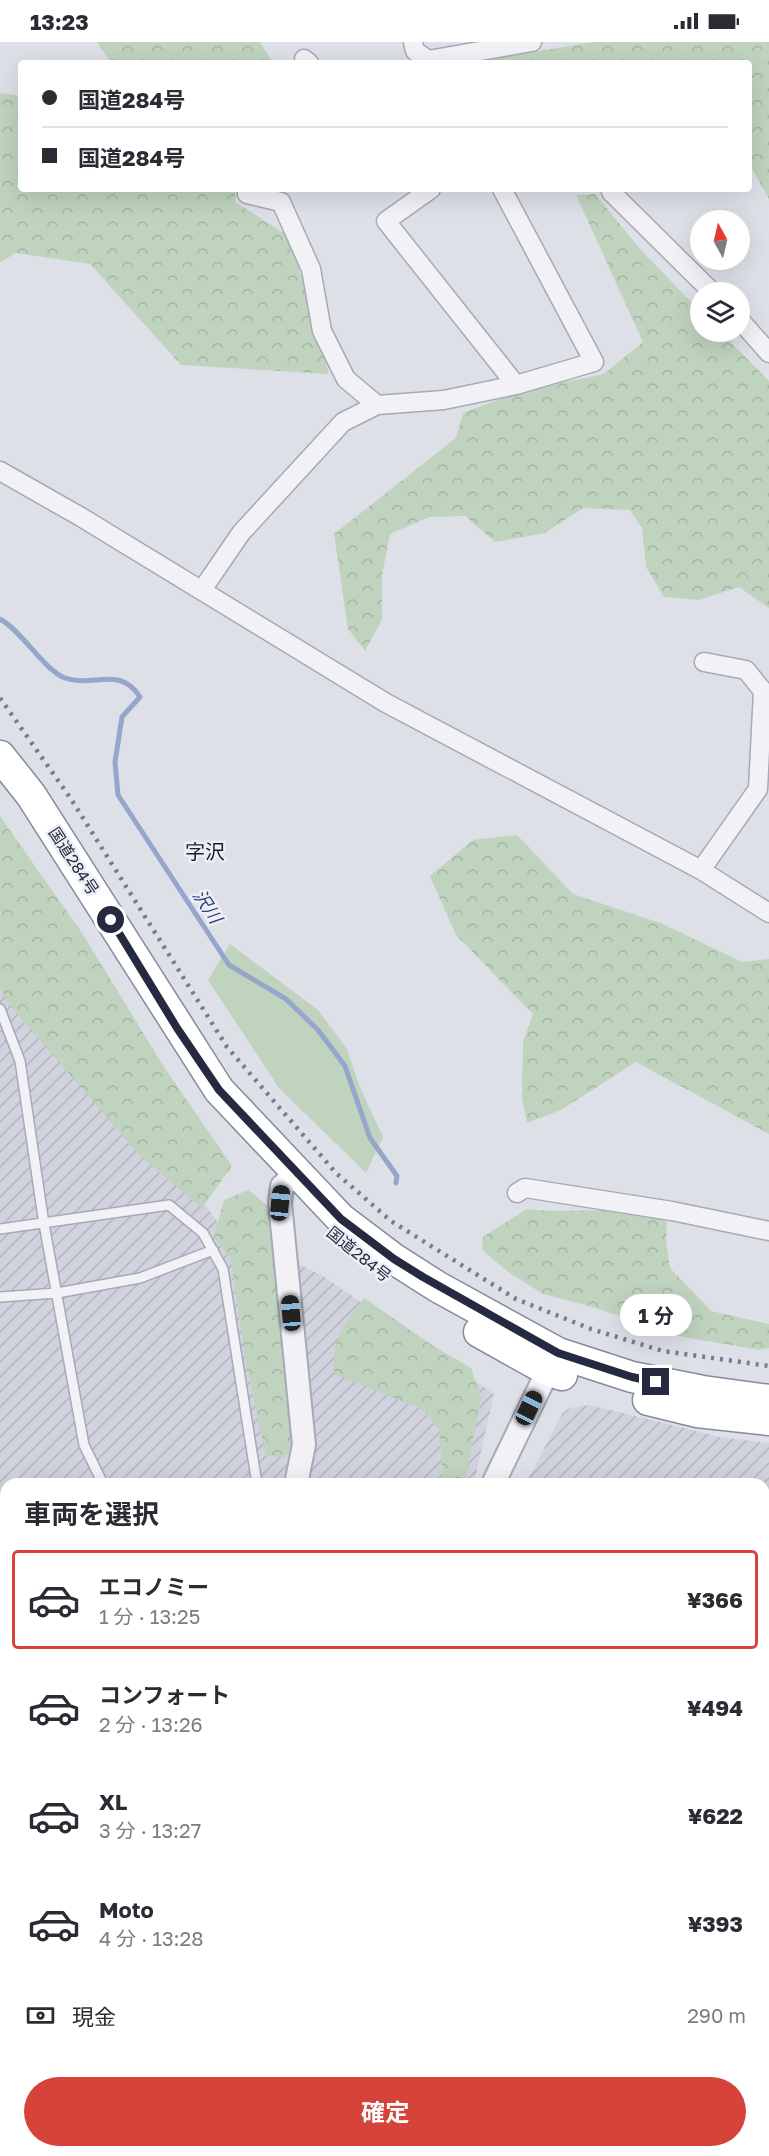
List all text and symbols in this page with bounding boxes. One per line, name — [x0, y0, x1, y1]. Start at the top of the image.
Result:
text: 13:23 — [30, 8, 89, 35]
text: 国道284号 — [78, 86, 185, 113]
text: 国道284号 — [78, 144, 185, 171]
north arrow — [690, 210, 750, 270]
map controls — [690, 210, 750, 342]
button: layers — [690, 282, 750, 342]
street label: 国道284号 — [45, 823, 103, 899]
district label: 字沢 — [185, 839, 225, 863]
water label: 沢川 — [189, 885, 228, 929]
route start — [97, 906, 124, 933]
car — [269, 1184, 291, 1222]
street label: 国道284号 — [323, 1222, 395, 1286]
car — [280, 1294, 302, 1332]
callout: 1 分 — [620, 1295, 692, 1337]
text: 1 分 — [638, 1303, 674, 1327]
route end — [642, 1368, 669, 1395]
car — [513, 1388, 545, 1428]
text: 車両を選択 — [24, 1498, 159, 1530]
icon: car — [27, 1573, 81, 1627]
text: エコノミー — [99, 1573, 209, 1600]
text: ¥366 — [687, 1586, 743, 1613]
text: 1 分 · 13:25 — [99, 1604, 200, 1628]
icon: car — [27, 1681, 81, 1735]
text: コンフォート — [99, 1681, 230, 1708]
text: ¥494 — [687, 1694, 743, 1721]
text: 2 分 · 13:26 — [99, 1712, 203, 1736]
text: XL — [99, 1788, 127, 1815]
icon: car — [27, 1789, 81, 1843]
text: ¥622 — [688, 1802, 743, 1829]
text: 3 分 · 13:27 — [99, 1818, 201, 1842]
text: Moto — [99, 1896, 154, 1923]
icon: car — [27, 1897, 81, 1951]
text: ¥393 — [688, 1910, 743, 1937]
text: 4 分 · 13:28 — [99, 1926, 203, 1950]
icon: cash — [24, 1999, 57, 2032]
text: 現金 — [72, 2003, 116, 2030]
text: 290 m — [687, 2003, 746, 2027]
button: 確定 — [24, 2077, 746, 2146]

